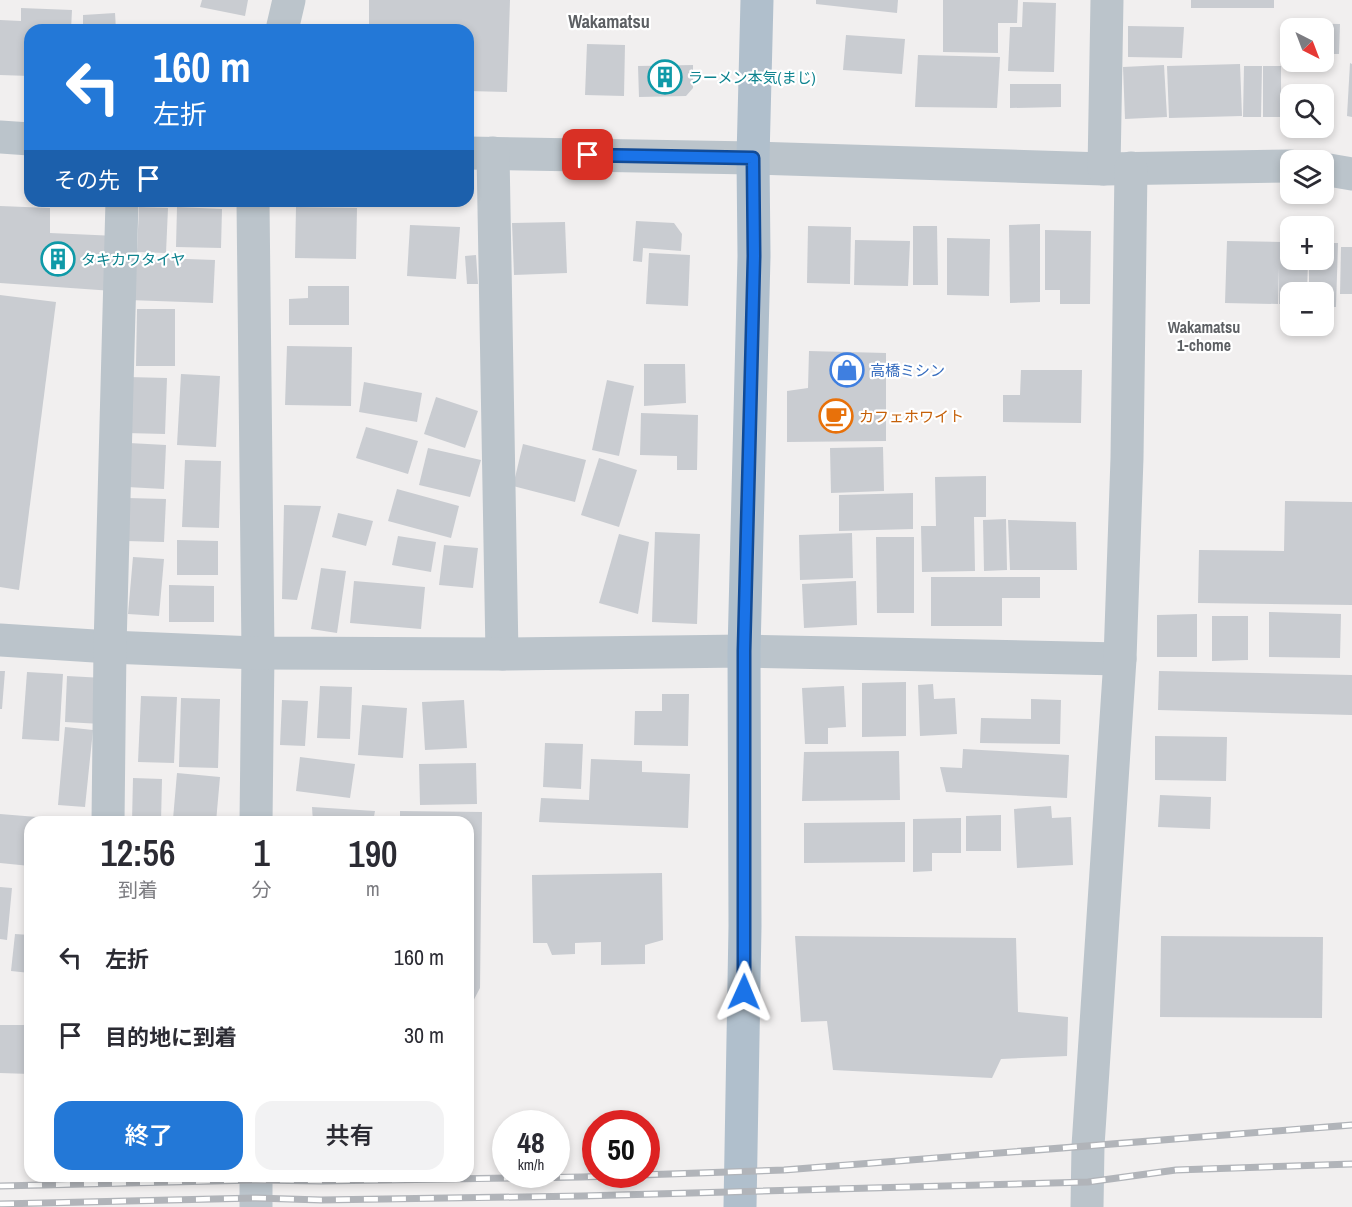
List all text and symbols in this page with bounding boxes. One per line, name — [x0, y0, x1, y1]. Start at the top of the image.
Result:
district label: Wakamatsu — [568, 9, 650, 34]
north arrow — [1280, 18, 1334, 72]
map controls — [1280, 18, 1334, 336]
text: 160 m — [153, 39, 251, 95]
icon: left — [54, 48, 132, 126]
building icon: ラーメン本気(まじ) — [647, 59, 683, 95]
place label: ラーメン本気(まじ) — [688, 67, 816, 88]
button: search — [1280, 84, 1334, 138]
text: 左折 — [153, 96, 207, 132]
pin — [562, 129, 613, 180]
icon: arrive — [571, 138, 604, 171]
button: layers — [1280, 150, 1334, 204]
icon: arrive — [132, 162, 165, 195]
text: その先 — [54, 165, 120, 195]
button: + — [1280, 216, 1334, 270]
building icon: タキカワタイヤ — [40, 241, 76, 277]
place label: タキカワタイヤ — [81, 249, 186, 270]
button: − — [1280, 282, 1334, 336]
district label: Wakamatsu 1-chome — [1168, 316, 1240, 356]
shop icon: 高橋ミシン — [829, 352, 865, 388]
place label: 高橋ミシン — [870, 360, 945, 381]
cafe icon: カフェホワイト — [818, 398, 854, 434]
place label: カフェホワイト — [859, 406, 964, 427]
text: 12:56 — [100, 829, 175, 877]
text: 1 — [254, 829, 270, 877]
text: 190 — [348, 830, 398, 878]
text: m — [366, 875, 380, 902]
text: 到着 — [118, 876, 158, 903]
text: 分 — [252, 876, 272, 903]
icon: left — [54, 941, 87, 974]
text: 160 m — [394, 942, 444, 972]
text: 左折 — [105, 944, 149, 974]
position arrow — [712, 960, 776, 1024]
icon: arrive — [54, 1019, 87, 1052]
text: 30 m — [404, 1020, 444, 1050]
text: 目的地に到着 — [105, 1022, 237, 1052]
button: 終了 — [54, 1101, 243, 1170]
button: 共有 — [255, 1101, 444, 1170]
speed limit sign: 50 — [582, 1110, 660, 1188]
text: 48 — [517, 1122, 545, 1162]
text: km/h — [518, 1154, 544, 1175]

